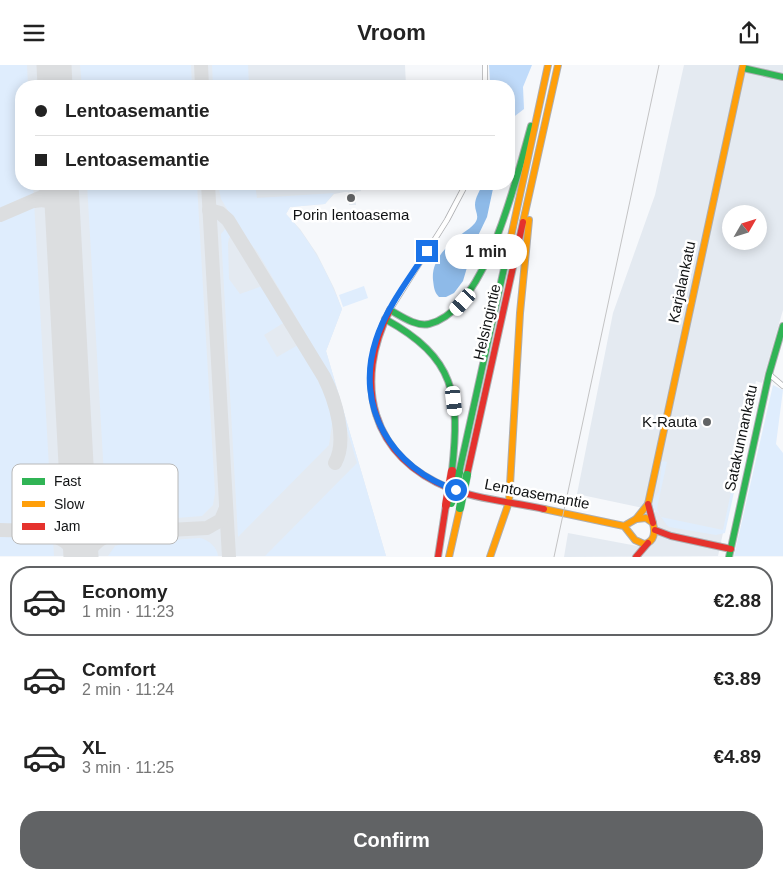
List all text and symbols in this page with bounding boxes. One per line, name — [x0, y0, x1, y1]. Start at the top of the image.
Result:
icon: menu — [20, 19, 48, 47]
icon: share — [735, 19, 763, 47]
text: Vroom — [357, 20, 426, 45]
text: Lentoasemantie — [65, 100, 210, 121]
text: Lentoasemantie — [65, 149, 210, 170]
marker: Porin lentoasema — [345, 192, 357, 204]
north arrow — [722, 205, 768, 250]
map controls — [722, 205, 767, 250]
place label: Porin lentoasema — [293, 206, 410, 223]
callout: 1 min — [444, 233, 527, 269]
street label: Karjalankatu — [665, 239, 698, 324]
route end — [416, 240, 438, 262]
text: 1 min — [465, 243, 507, 260]
street label: Helsingintie — [470, 282, 504, 362]
car — [447, 286, 478, 318]
street label: Satakunnankatu — [721, 383, 760, 493]
car — [444, 385, 463, 417]
place label: K-Rauta — [642, 413, 698, 430]
marker: K-Rauta — [701, 416, 713, 428]
legend — [12, 464, 178, 544]
text: Fast — [54, 473, 81, 489]
street label: Lentoasemantie — [483, 475, 591, 512]
route start — [445, 479, 467, 501]
text: Slow — [54, 496, 85, 512]
text: Jam — [54, 518, 80, 534]
icon: car — [22, 579, 67, 624]
text: Economy — [82, 581, 168, 602]
text: €2.88 — [713, 590, 761, 611]
text: 1 min · 11:23 — [82, 603, 174, 620]
icon: car — [22, 657, 67, 702]
text: Comfort — [82, 659, 156, 680]
text: €3.89 — [713, 668, 761, 689]
text: 2 min · 11:24 — [82, 681, 174, 698]
icon: car — [22, 735, 67, 780]
text: XL — [82, 737, 106, 758]
text: €4.89 — [713, 746, 761, 767]
text: 3 min · 11:25 — [82, 759, 174, 776]
button: Confirm — [20, 811, 763, 869]

